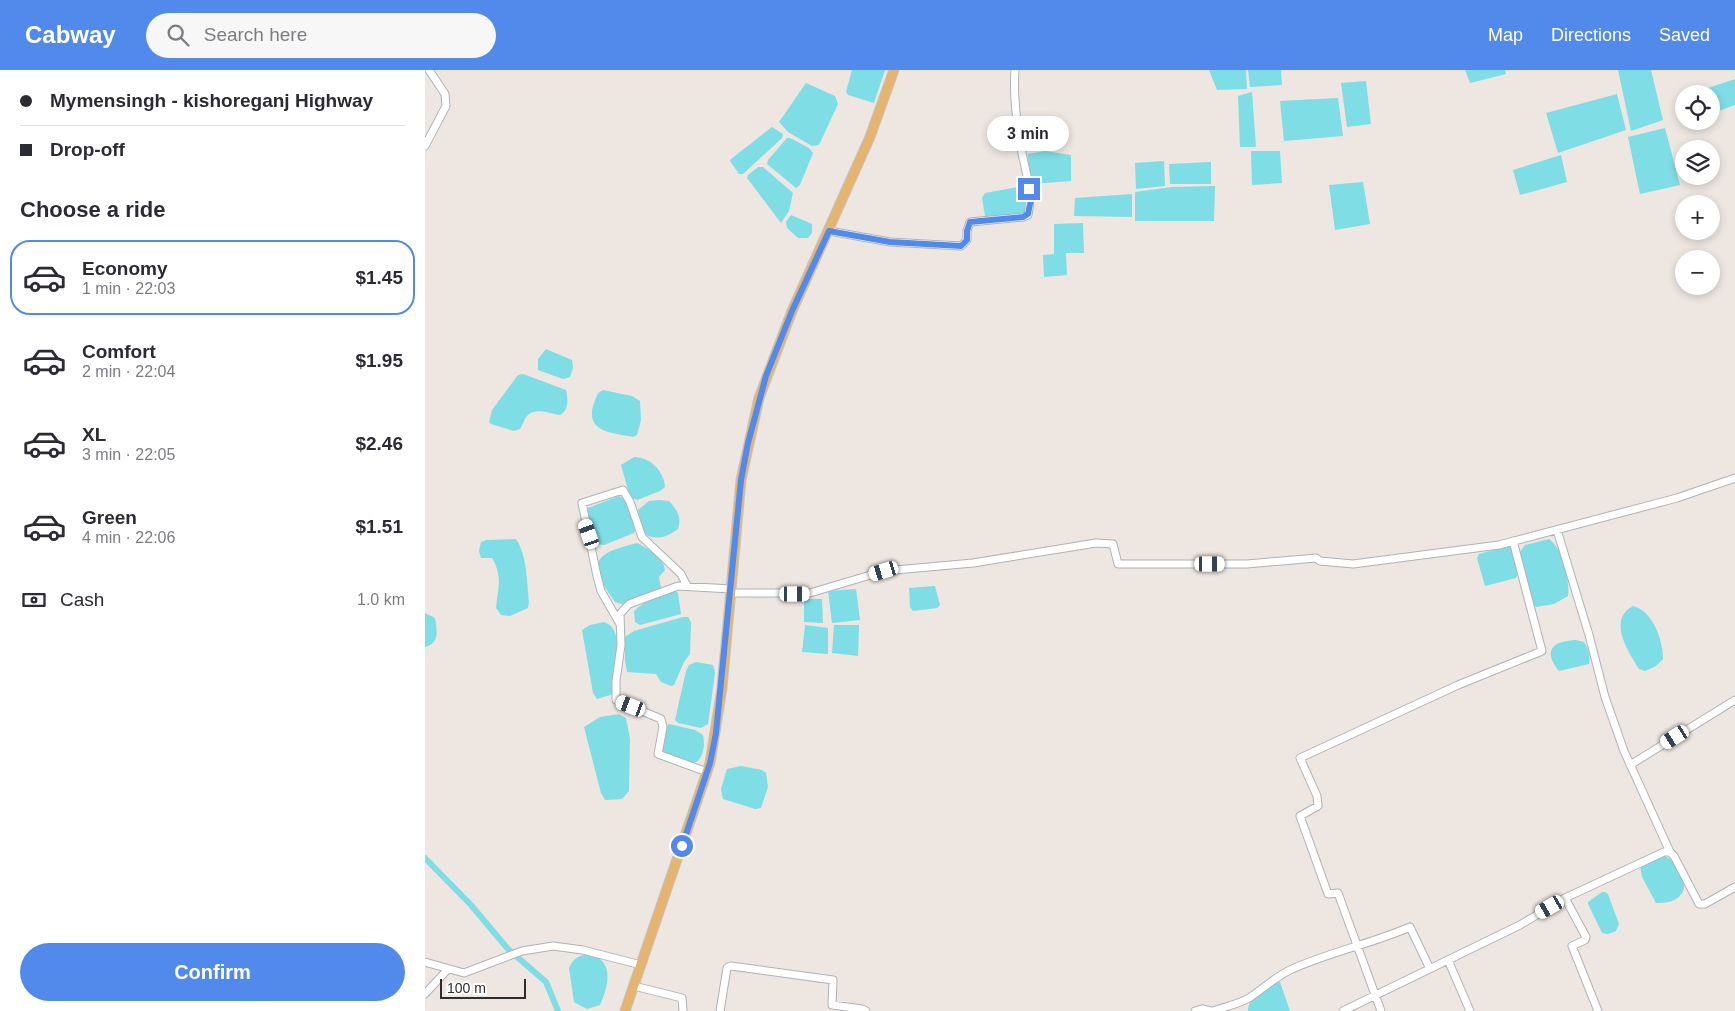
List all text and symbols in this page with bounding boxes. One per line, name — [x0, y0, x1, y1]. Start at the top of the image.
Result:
search box — [146, 13, 496, 58]
text: Cabway — [25, 21, 116, 48]
icon: search — [164, 21, 192, 49]
text: Search here — [204, 24, 307, 45]
text: Map — [1488, 25, 1523, 45]
text: Directions — [1551, 25, 1631, 45]
text: Saved — [1659, 25, 1710, 45]
map controls — [1675, 85, 1720, 295]
button: locate — [1675, 85, 1720, 130]
text: Mymensingh - kishoreganj Highway — [50, 90, 373, 111]
callout: 3 min — [988, 116, 1070, 152]
text: 3 min — [1007, 125, 1049, 142]
text: Drop-off — [50, 139, 125, 160]
button: layers — [1675, 140, 1720, 185]
route end — [1018, 178, 1040, 200]
button: + — [1675, 195, 1720, 240]
text: Choose a ride — [20, 197, 165, 222]
button: − — [1675, 250, 1720, 295]
icon: car — [22, 255, 67, 300]
text: Economy — [82, 258, 168, 279]
text: $1.45 — [355, 267, 403, 288]
text: 1 min · 22:03 — [82, 280, 175, 297]
icon: car — [22, 338, 67, 383]
text: Comfort — [82, 341, 156, 362]
text: $1.95 — [355, 350, 403, 371]
text: 2 min · 22:04 — [82, 363, 175, 380]
icon: car — [22, 421, 67, 466]
text: XL — [82, 424, 106, 445]
text: $2.46 — [355, 433, 403, 454]
text: 3 min · 22:05 — [82, 446, 175, 463]
icon: car — [22, 504, 67, 549]
text: Green — [82, 507, 137, 528]
text: $1.51 — [355, 516, 403, 537]
car — [577, 517, 600, 551]
text: 4 min · 22:06 — [82, 529, 175, 546]
car — [1195, 557, 1225, 572]
car — [867, 559, 900, 583]
icon: cash — [20, 586, 48, 614]
car — [780, 587, 810, 602]
text: Cash — [60, 589, 104, 610]
text: 1.0 km — [357, 591, 405, 608]
car — [614, 694, 647, 718]
car — [1658, 723, 1691, 751]
route start — [671, 835, 693, 857]
car — [1533, 893, 1566, 921]
button: Confirm — [20, 943, 405, 1001]
scale bar — [440, 976, 526, 999]
text: 100 m — [447, 980, 486, 996]

